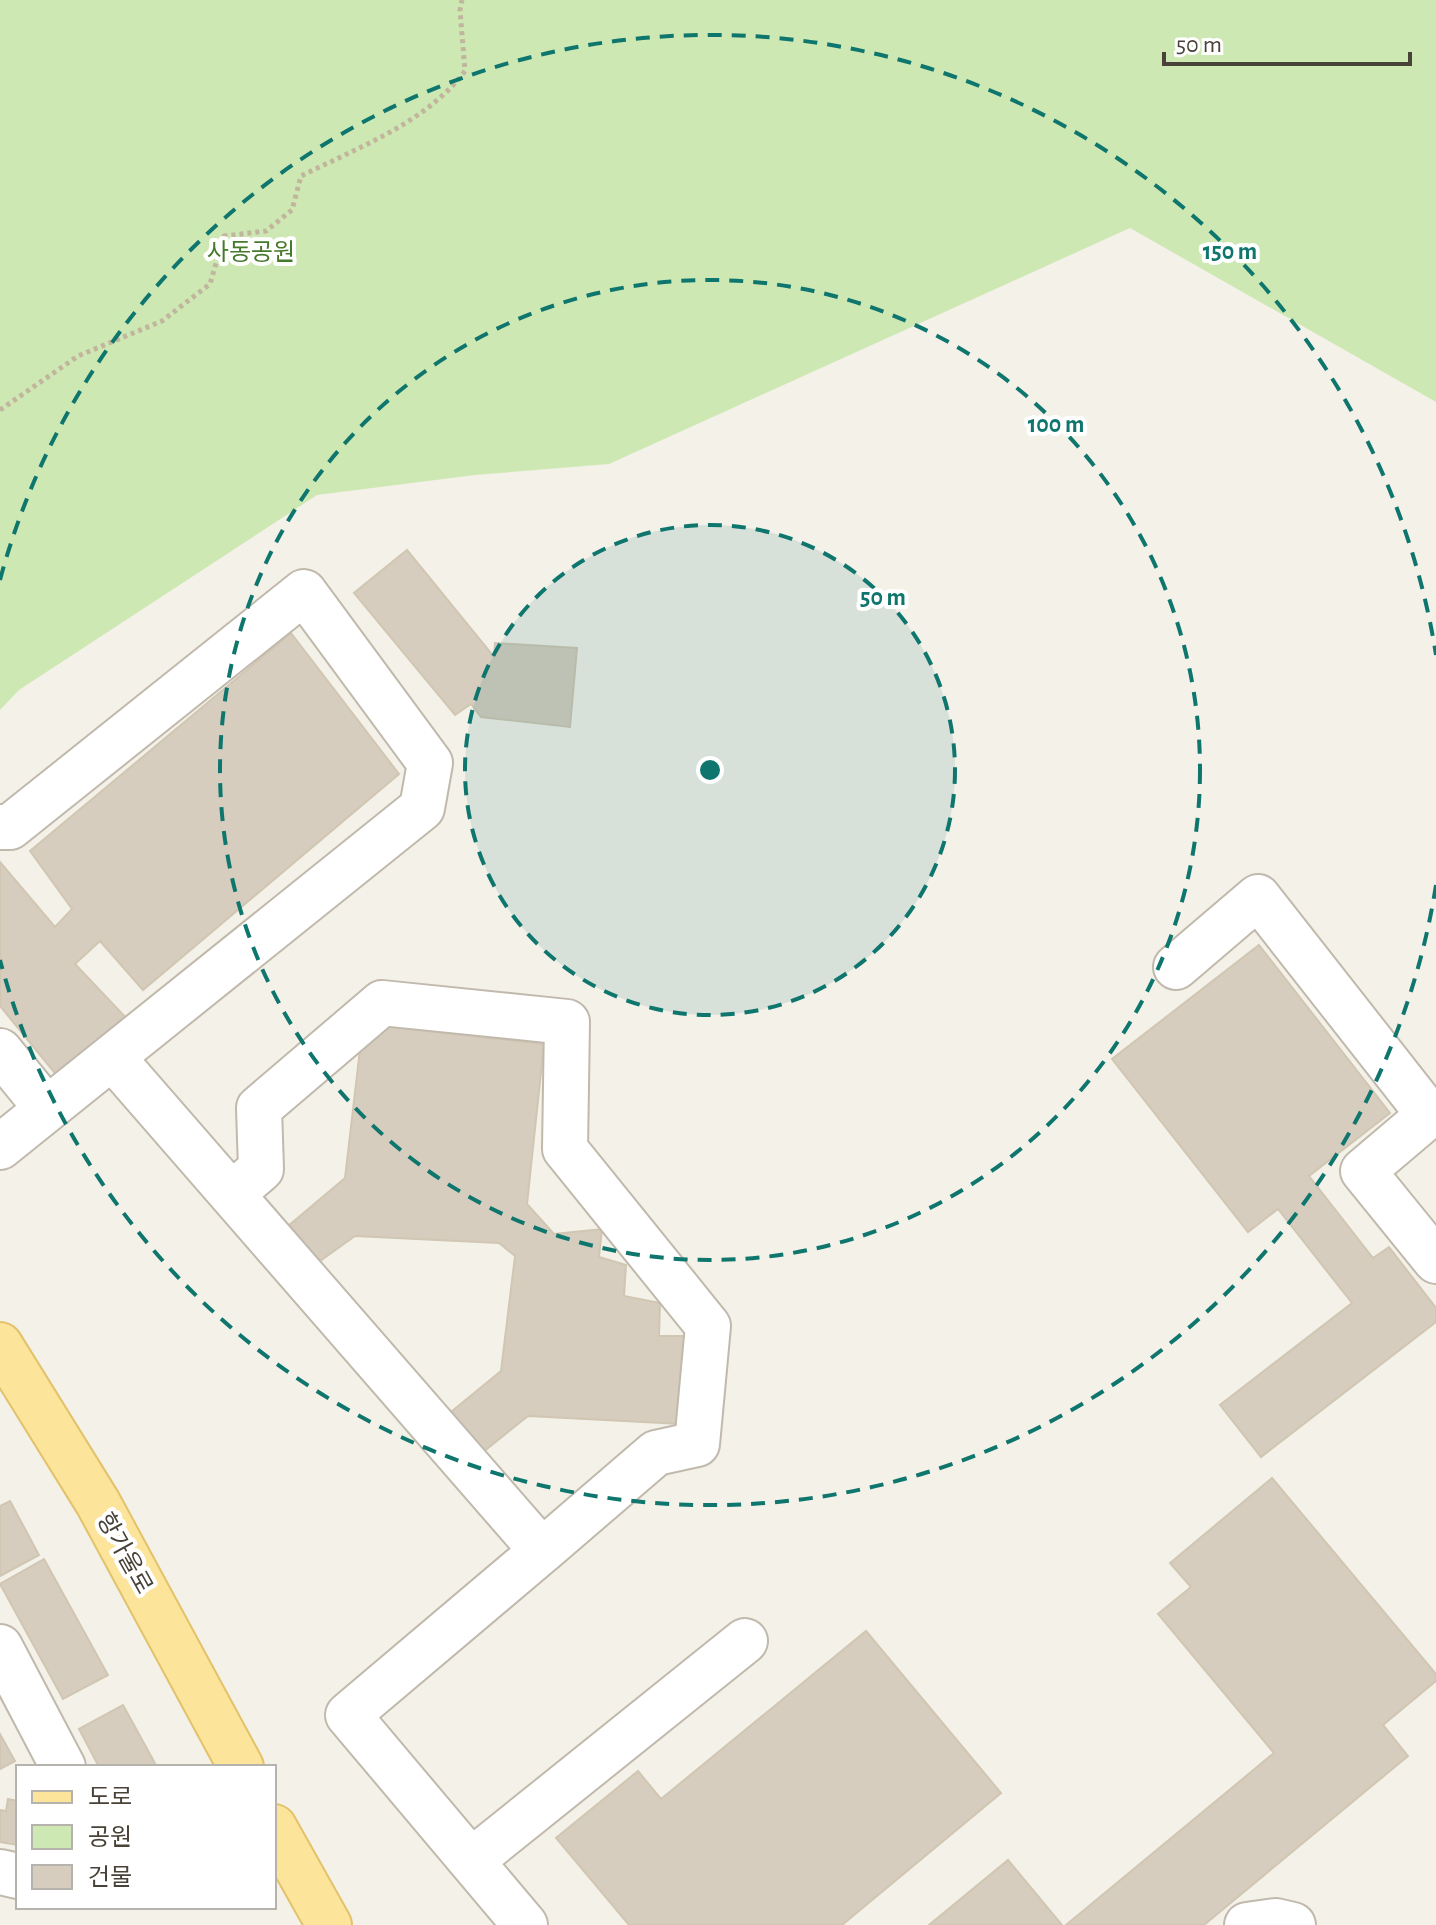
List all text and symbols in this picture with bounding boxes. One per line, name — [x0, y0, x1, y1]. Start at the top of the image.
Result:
scale bar — [1164, 16, 1410, 66]
text: 50 m — [1176, 33, 1222, 57]
park label: 사동공원 — [207, 240, 295, 265]
text: 150 m — [1203, 240, 1257, 264]
text: 100 m — [1028, 413, 1084, 437]
text: 50 m — [860, 586, 906, 610]
centre of rings — [696, 756, 724, 784]
street label: 항가울로 — [92, 1509, 157, 1598]
legend — [16, 1765, 276, 1909]
text: 도로 — [88, 1786, 132, 1810]
text: 공원 — [88, 1825, 132, 1850]
text: 건물 — [88, 1865, 132, 1890]

